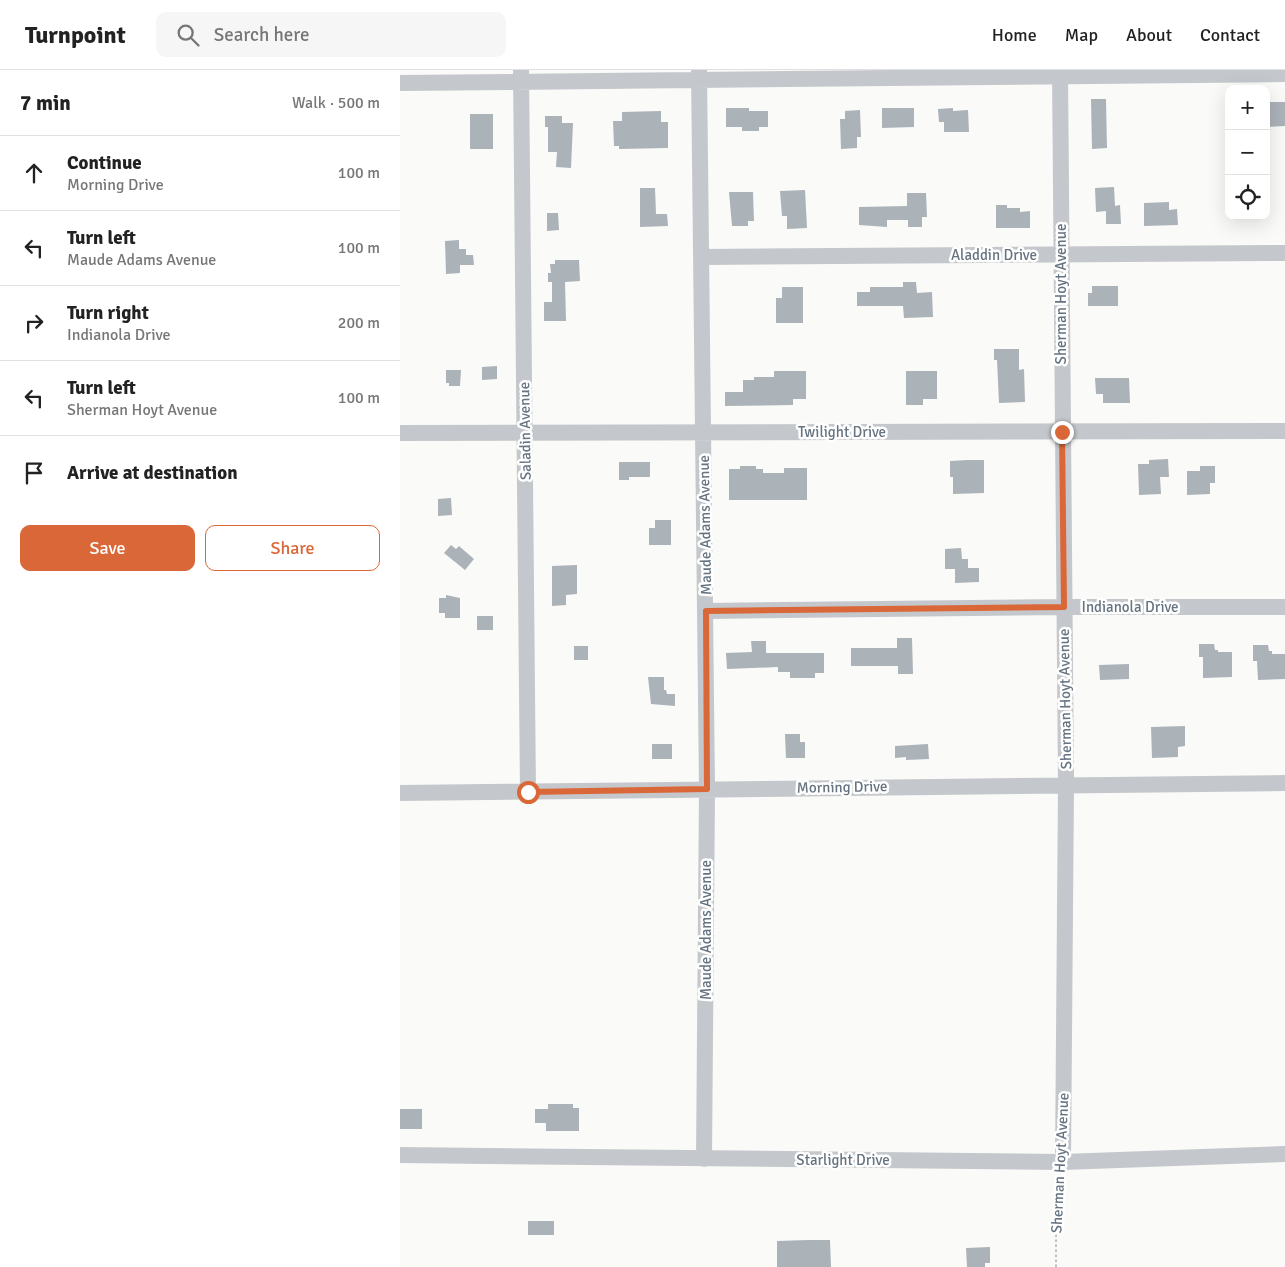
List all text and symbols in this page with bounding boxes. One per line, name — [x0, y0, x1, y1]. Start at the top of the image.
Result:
search box — [156, 12, 506, 57]
text: Turnpoint — [25, 20, 126, 50]
icon: search — [174, 21, 202, 49]
text: Search here — [214, 23, 309, 47]
text: Home — [992, 24, 1037, 46]
text: Map — [1065, 24, 1098, 46]
text: About — [1126, 24, 1172, 46]
text: Contact — [1200, 24, 1260, 46]
map controls — [1225, 85, 1270, 220]
button: + — [1225, 85, 1270, 130]
text: 7 min — [20, 90, 71, 116]
text: Walk · 500 m — [292, 93, 380, 113]
button: − — [1225, 130, 1270, 175]
text: Continue — [67, 151, 142, 175]
icon: ahead — [20, 159, 48, 187]
text: 100 m — [338, 163, 380, 183]
text: Morning Drive — [67, 175, 164, 195]
button: locate — [1225, 175, 1270, 220]
street label: Sherman Hoyt Avenue — [1052, 224, 1070, 364]
text: Turn left — [67, 226, 136, 250]
icon: left — [20, 234, 48, 262]
text: 100 m — [338, 238, 380, 258]
street label: Aladdin Drive — [951, 246, 1037, 264]
text: Maude Adams Avenue — [67, 250, 216, 270]
text: Turn right — [67, 301, 149, 325]
icon: right — [20, 309, 48, 337]
text: 200 m — [338, 313, 380, 333]
text: Indianola Drive — [67, 325, 171, 345]
text: Turn left — [67, 376, 136, 400]
street label: Saladin Avenue — [515, 382, 535, 480]
icon: left — [20, 384, 48, 412]
text: 100 m — [338, 388, 380, 408]
text: Sherman Hoyt Avenue — [67, 400, 217, 420]
route end — [1051, 421, 1074, 444]
street label: Twilight Drive — [798, 423, 886, 441]
street label: Maude Adams Avenue — [695, 455, 715, 595]
icon: arrive — [20, 459, 48, 487]
text: Arrive at destination — [67, 461, 238, 485]
button: Save — [20, 525, 195, 571]
button: Share — [205, 525, 380, 571]
street label: Indianola Drive — [1081, 598, 1179, 616]
street label: Sherman Hoyt Avenue — [1055, 628, 1075, 770]
street label: Morning Drive — [797, 777, 887, 797]
route start — [517, 781, 540, 804]
street label: Maude Adams Avenue — [697, 860, 715, 1000]
street label: Sherman Hoyt Avenue — [1047, 1092, 1073, 1234]
street label: Starlight Drive — [796, 1151, 890, 1169]

